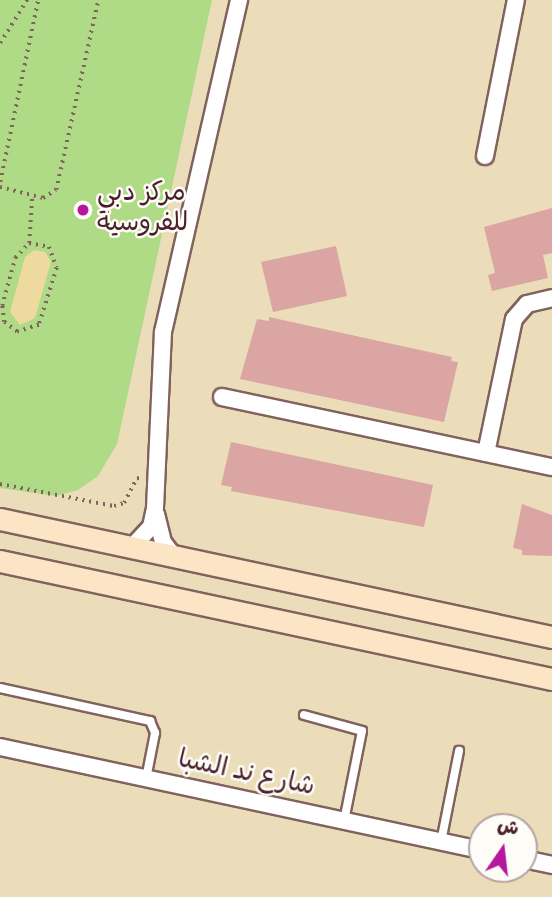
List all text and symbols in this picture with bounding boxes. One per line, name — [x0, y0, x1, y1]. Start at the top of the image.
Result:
place label: مركز دبي للفروسية — [97, 179, 188, 241]
marker: مركز دبي للفروسية — [75, 202, 91, 218]
street label: شارع ند الشبا — [175, 745, 317, 805]
north arrow — [468, 813, 538, 883]
text: ش — [494, 813, 521, 845]

